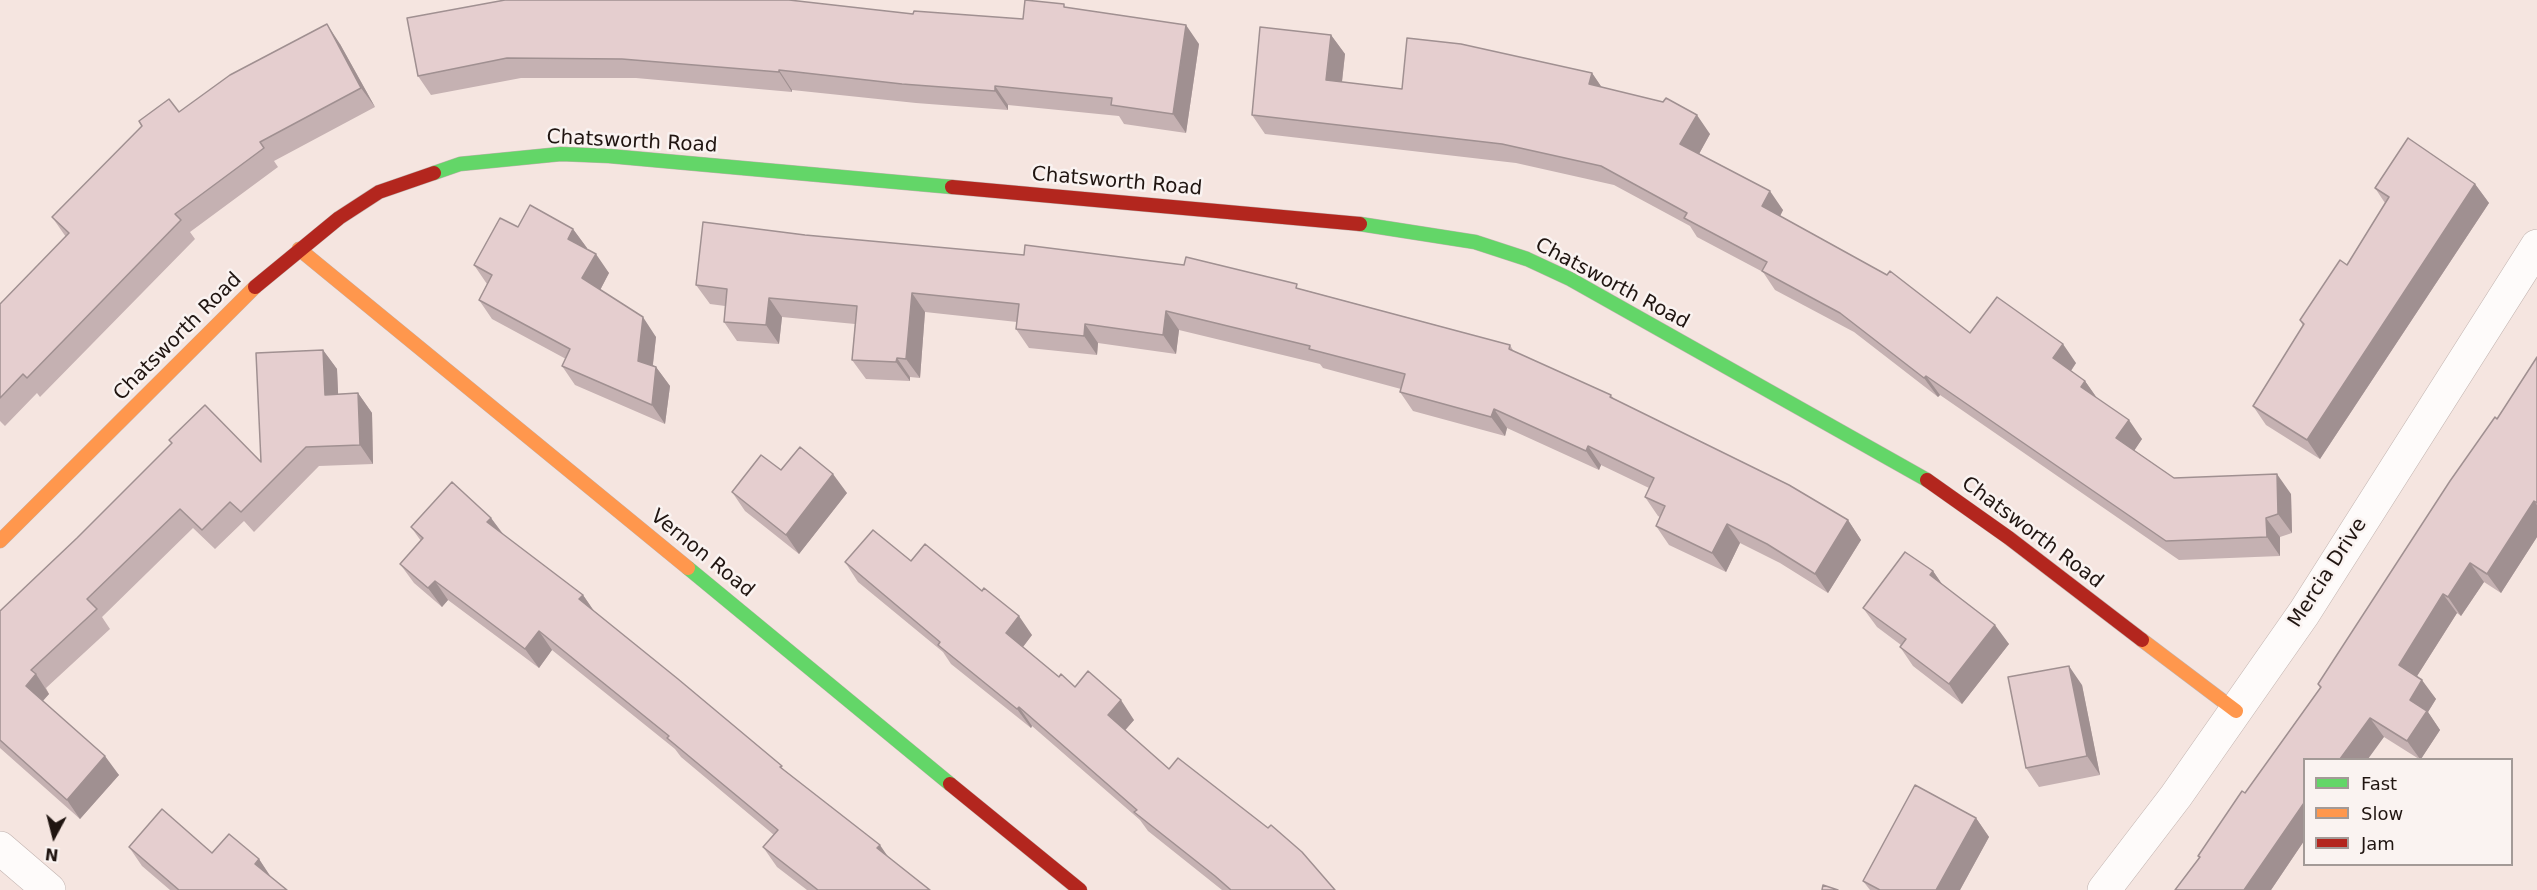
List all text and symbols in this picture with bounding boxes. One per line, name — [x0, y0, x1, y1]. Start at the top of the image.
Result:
street label: Chatsworth Road — [546, 126, 718, 158]
street label: Chatsworth Road — [1031, 163, 1203, 201]
street label: Chatsworth Road — [1531, 233, 1693, 335]
street label: Chatsworth Road — [109, 268, 247, 406]
street label: Chatsworth Road — [1956, 472, 2108, 594]
street label: Vernon Road — [645, 505, 759, 603]
street label: Mercia Drive — [2284, 514, 2372, 632]
legend — [2303, 758, 2513, 866]
text: Fast — [2361, 773, 2397, 794]
text: Slow — [2361, 803, 2403, 824]
north arrow — [24, 806, 84, 866]
text: Jam — [2361, 833, 2395, 854]
text: N — [44, 844, 60, 865]

